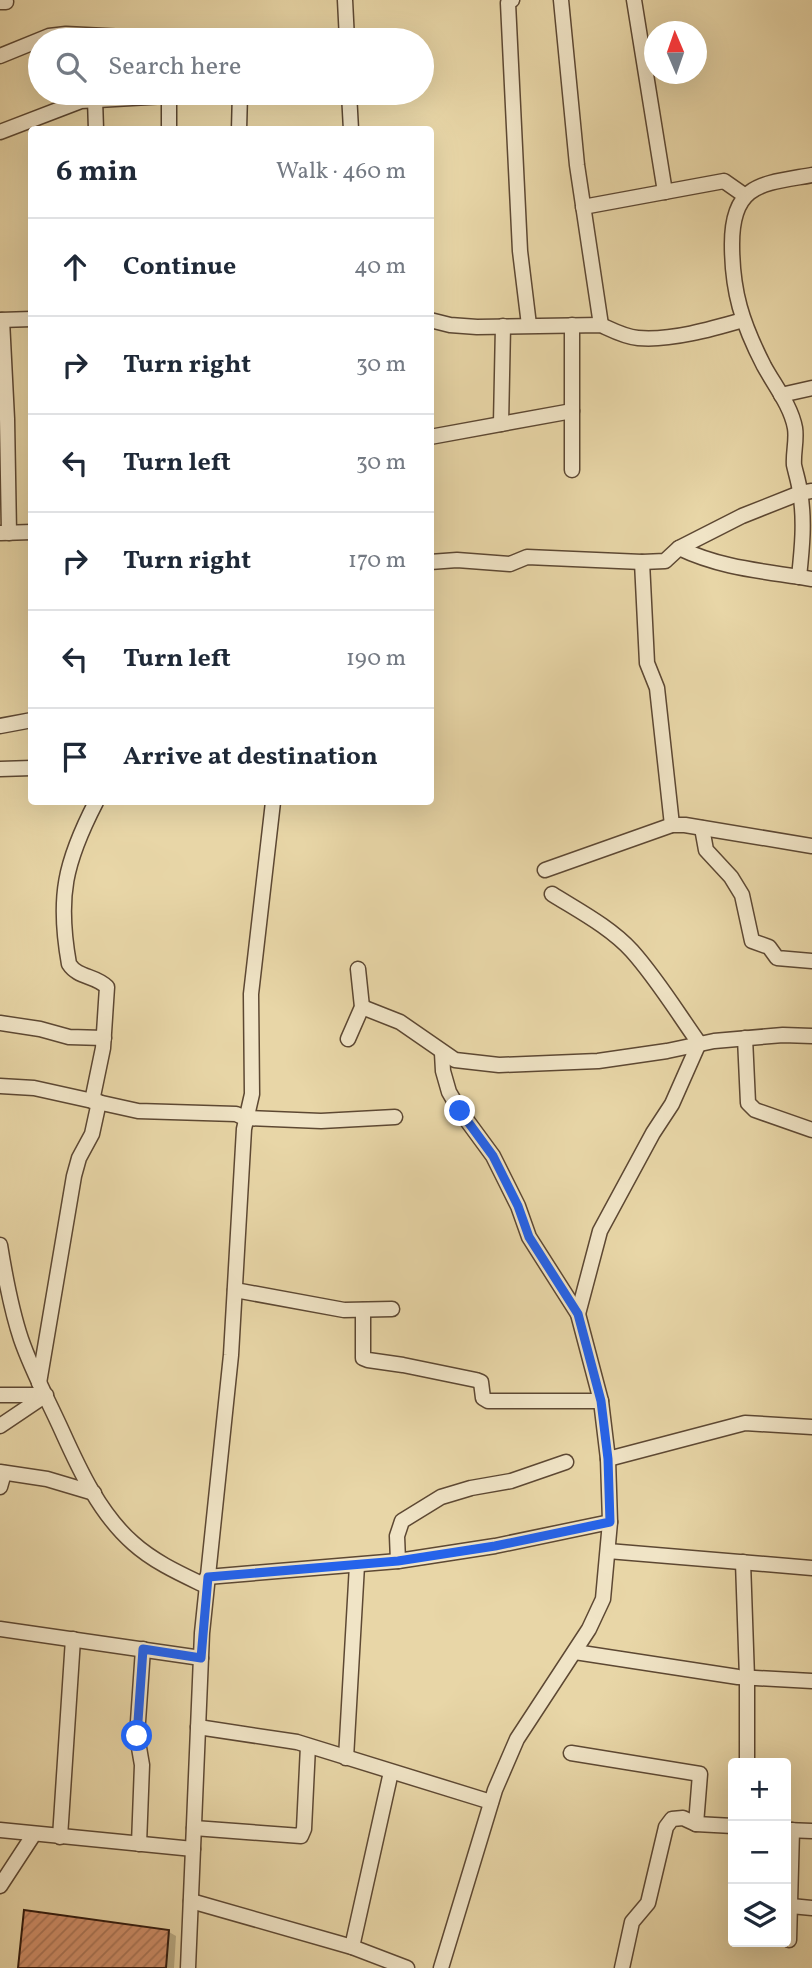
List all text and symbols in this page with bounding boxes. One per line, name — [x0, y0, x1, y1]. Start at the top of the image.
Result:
north arrow — [644, 21, 707, 84]
search box — [28, 28, 434, 105]
icon: search — [52, 48, 90, 86]
text: Search here — [108, 49, 241, 85]
text: 6 min — [56, 151, 138, 193]
text: Walk · 460 m — [276, 156, 406, 188]
icon: ahead — [56, 248, 94, 286]
text: Continue — [123, 249, 236, 285]
text: 40 m — [354, 251, 406, 283]
icon: right — [56, 346, 94, 384]
text: Turn right — [123, 347, 251, 383]
text: 30 m — [356, 349, 406, 381]
icon: left — [56, 444, 94, 482]
text: Turn left — [123, 445, 231, 481]
text: 30 m — [356, 447, 406, 479]
icon: right — [56, 542, 94, 580]
text: Turn right — [123, 543, 251, 579]
text: 170 m — [348, 545, 406, 577]
icon: left — [56, 640, 94, 678]
text: Turn left — [123, 641, 231, 677]
text: 190 m — [346, 643, 406, 675]
icon: arrive — [56, 738, 94, 776]
text: Arrive at destination — [123, 739, 378, 775]
route end — [444, 1095, 475, 1126]
route start — [121, 1720, 152, 1751]
map controls — [728, 1758, 791, 1947]
button: + — [728, 1758, 791, 1821]
button: − — [728, 1821, 791, 1884]
button: layers — [728, 1884, 791, 1947]

